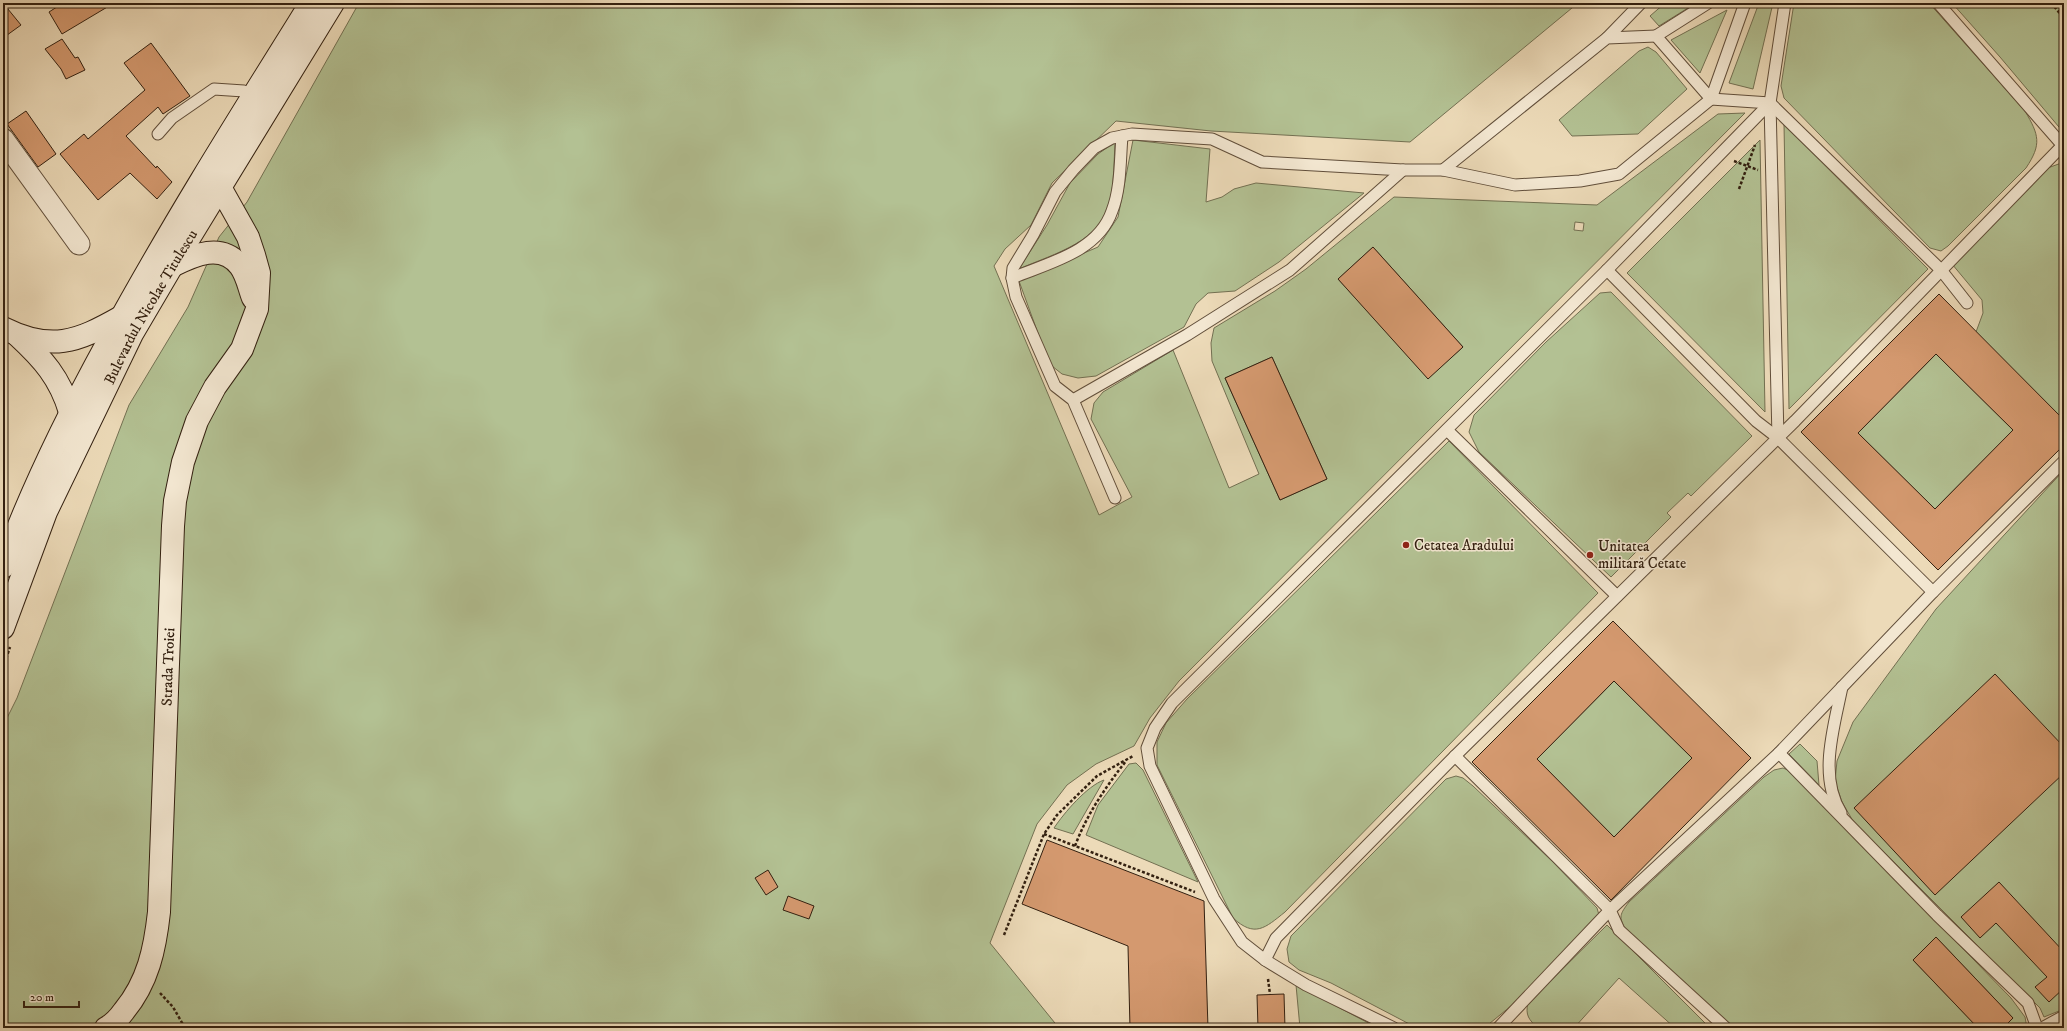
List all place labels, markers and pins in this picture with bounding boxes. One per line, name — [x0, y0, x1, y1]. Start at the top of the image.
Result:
place label: Cetatea Aradului — [1414, 536, 1514, 555]
place label: Unitatea militară Cetate — [1598, 537, 1686, 573]
marker: Cetatea Aradului — [1401, 540, 1411, 550]
marker: Unitatea militară Cetate — [1585, 550, 1595, 560]

